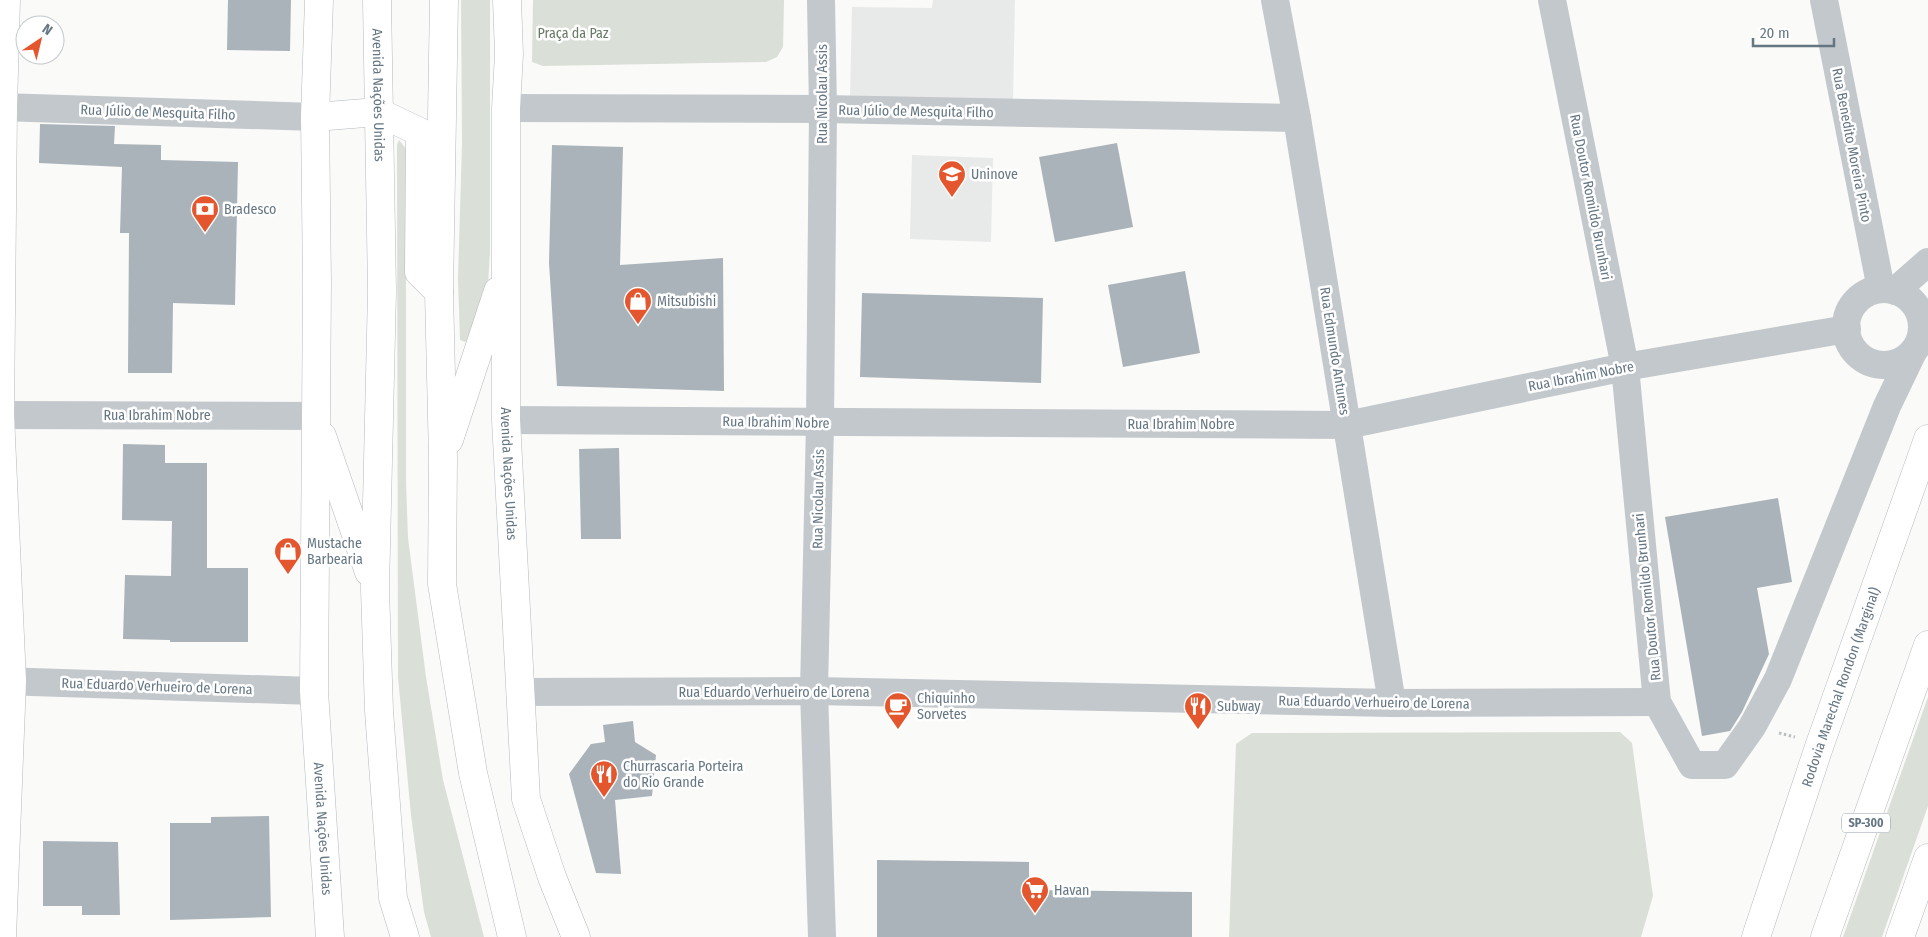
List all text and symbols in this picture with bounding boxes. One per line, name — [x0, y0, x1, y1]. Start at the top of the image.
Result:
north arrow — [15, 15, 65, 65]
scale bar — [1753, 15, 1834, 47]
text: N — [39, 20, 55, 39]
text: 20 m — [1760, 24, 1790, 42]
park label: Praça da Paz — [538, 25, 609, 42]
street label: Avenida Nações Unidas — [368, 28, 388, 162]
street label: Rua Nicolau Assis — [814, 44, 831, 144]
street label: Rua Benedito Moreira Pinto — [1828, 66, 1875, 224]
street label: Rua Júlio de Mesquita Filho — [80, 101, 236, 124]
street label: Rua Júlio de Mesquita Filho — [838, 102, 994, 121]
street label: Rua Doutor Romildo Brunhari — [1566, 113, 1615, 281]
school or university icon: Uninove — [937, 159, 967, 198]
place label: Uninove — [971, 166, 1018, 183]
bank icon: Bradesco — [190, 194, 220, 233]
place label: Bradesco — [224, 201, 276, 218]
shop icon: Mitsubishi — [623, 286, 653, 325]
street label: Rua Edmundo Antunes — [1316, 286, 1353, 416]
place label: Mitsubishi — [657, 293, 716, 310]
street label: Rua Ibrahim Nobre — [1527, 358, 1635, 395]
street label: Rua Ibrahim Nobre — [103, 407, 211, 424]
street label: Avenida Nações Unidas — [497, 407, 520, 541]
street label: Rua Ibrahim Nobre — [722, 413, 830, 432]
street label: Rua Ibrahim Nobre — [1127, 416, 1235, 433]
street label: Rua Nicolau Assis — [809, 449, 828, 549]
street label: Rua Doutor Romildo Brunhari — [1630, 512, 1665, 682]
place label: Mustache Barbearia — [307, 535, 363, 568]
shop icon: Mustache Barbearia — [273, 536, 303, 575]
street label: Rodovia Marechal Rondon (Marginal) — [1798, 585, 1884, 789]
street label: Rua Eduardo Verhueiro de Lorena — [61, 675, 253, 698]
street label: Rua Eduardo Verhueiro de Lorena — [678, 684, 870, 701]
place label: Chiquinho Sorvetes — [917, 690, 975, 723]
cafe icon: Chiquinho Sorvetes — [883, 691, 913, 730]
restaurant icon: Subway — [1183, 691, 1213, 730]
street label: Rua Eduardo Verhueiro de Lorena — [1278, 692, 1470, 713]
place label: Subway — [1217, 698, 1261, 715]
place label: Churrascaria Porteira do Rio Grande — [623, 758, 743, 791]
restaurant icon: Churrascaria Porteira do Rio Grande — [589, 759, 619, 798]
street label: Avenida Nações Unidas — [310, 762, 335, 896]
road number: SP-300 — [1842, 814, 1890, 832]
supermarket icon: Havan — [1020, 875, 1050, 914]
place label: Havan — [1054, 882, 1089, 899]

